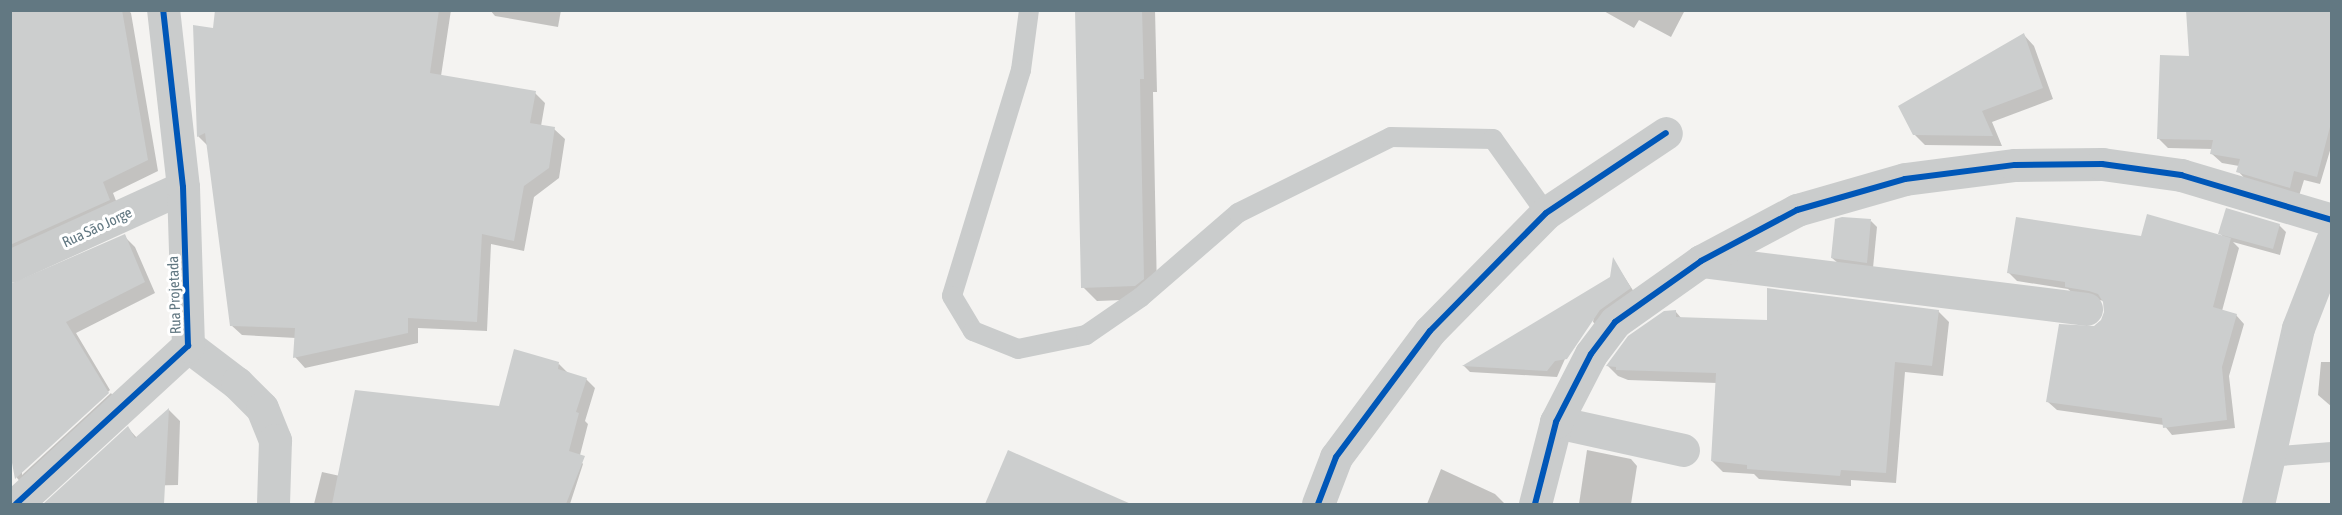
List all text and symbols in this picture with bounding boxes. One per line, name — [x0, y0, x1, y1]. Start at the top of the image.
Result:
street label: Rua São Jorge — [59, 203, 135, 251]
street label: Rua Projetada — [164, 256, 184, 334]

